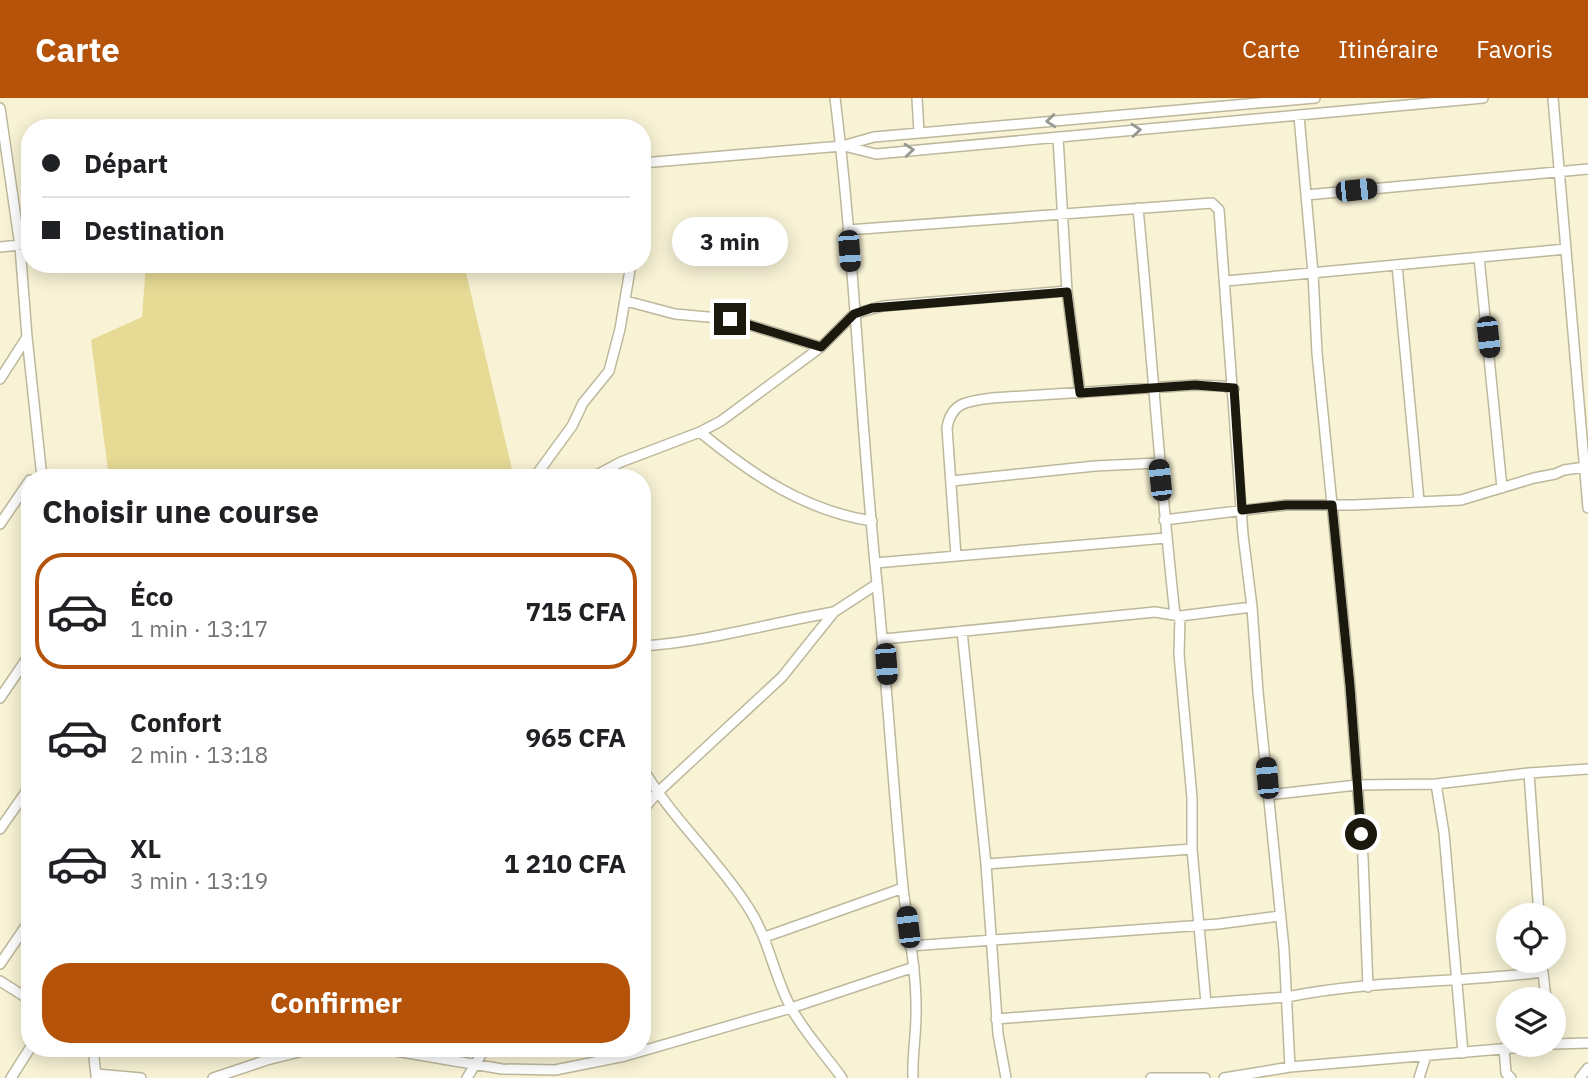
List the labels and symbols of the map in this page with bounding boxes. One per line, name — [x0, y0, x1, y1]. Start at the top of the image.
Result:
one-way arrow — [1046, 113, 1057, 128]
one-way arrow — [1131, 123, 1142, 138]
one-way arrow — [904, 143, 915, 158]
car — [1335, 177, 1378, 203]
callout: 3 min — [672, 218, 788, 266]
car — [838, 229, 861, 273]
route end — [714, 303, 746, 335]
car — [1476, 315, 1501, 359]
car — [1148, 458, 1173, 502]
car — [875, 642, 898, 686]
car — [1255, 756, 1280, 800]
route start — [1345, 818, 1377, 850]
car — [896, 905, 921, 949]

